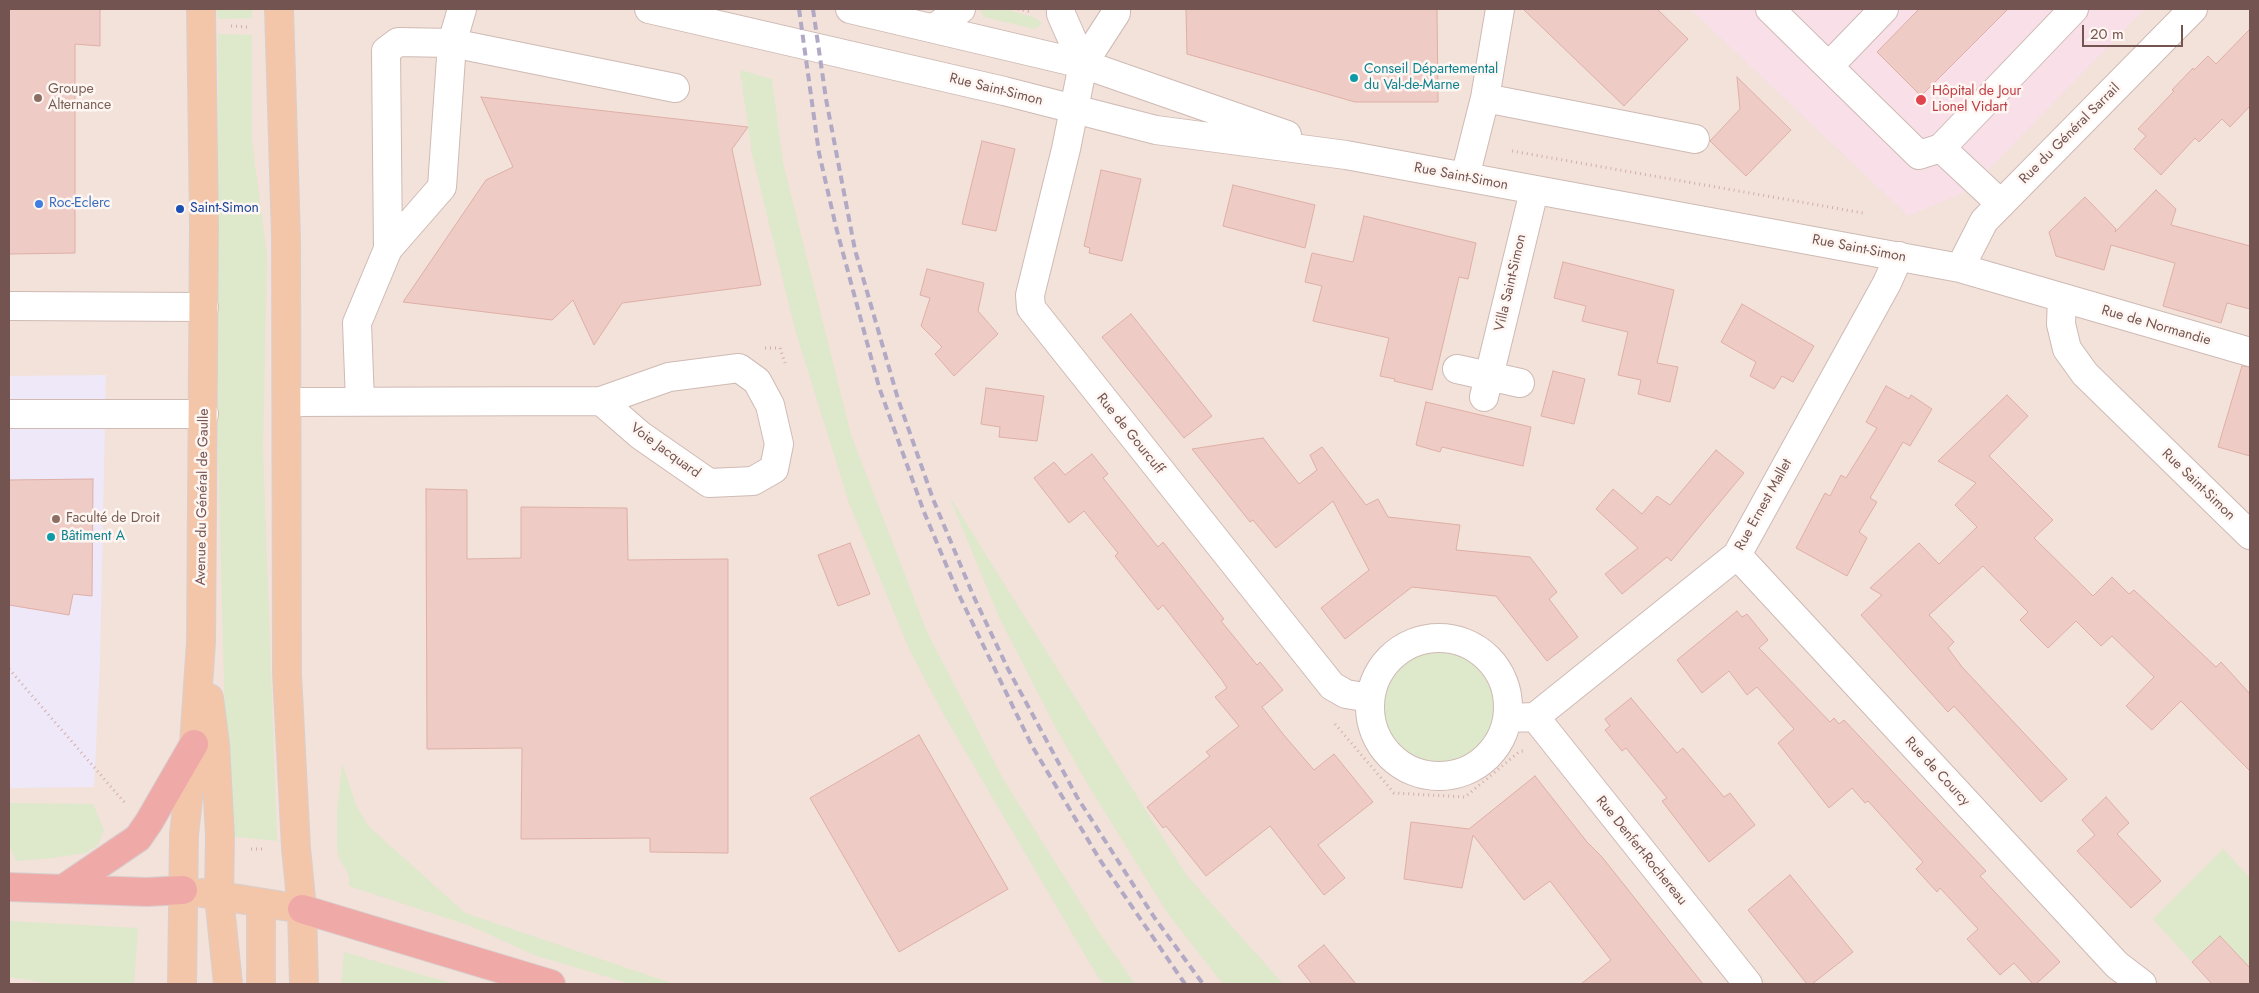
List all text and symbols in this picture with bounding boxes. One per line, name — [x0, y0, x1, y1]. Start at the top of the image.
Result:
scale bar — [2084, 15, 2185, 47]
text: 20 m — [2090, 23, 2124, 45]
place label: Conseil Départemental du Val-de-Marne — [1364, 62, 1498, 94]
street label: Rue Saint-Simon — [948, 70, 1044, 110]
marker: Conseil Départemental du Val-de-Marne — [1348, 72, 1360, 84]
street label: Rue du Général Sarrail — [2016, 80, 2124, 188]
place label: Groupe Alternance — [48, 82, 111, 114]
place label: Hôpital de Jour Lionel Vidart — [1932, 84, 2021, 116]
marker: Groupe Alternance — [32, 92, 44, 104]
marker: Hôpital de Jour Lionel Vidart — [1914, 93, 1928, 107]
street label: Rue Saint-Simon — [1413, 160, 1509, 194]
place label: Roc-Eclerc — [49, 196, 110, 212]
marker: Roc-Eclerc — [33, 198, 45, 210]
place label: Saint-Simon — [190, 201, 259, 217]
marker: Saint-Simon — [174, 203, 186, 215]
street label: Rue Saint-Simon — [1811, 232, 1907, 266]
street label: Villa Saint-Simon — [1492, 233, 1530, 333]
street label: Rue de Normandie — [2099, 302, 2213, 350]
street label: Rue de Gourcuff — [1092, 390, 1168, 478]
street label: Avenue du Général de Gaulle — [193, 408, 213, 586]
street label: Voie Jacquard — [627, 420, 703, 482]
street label: Rue Saint-Simon — [2158, 446, 2238, 524]
street label: Rue Ernest Mallet — [1732, 456, 1796, 554]
place label: Faculté de Droit — [66, 511, 159, 527]
marker: Faculté de Droit — [50, 513, 62, 525]
place label: Bâtiment A — [61, 529, 125, 545]
marker: Bâtiment A — [45, 531, 57, 543]
street label: Rue de Courcy — [1901, 734, 1973, 810]
street label: Rue Denfert-Rochereau — [1592, 793, 1690, 909]

